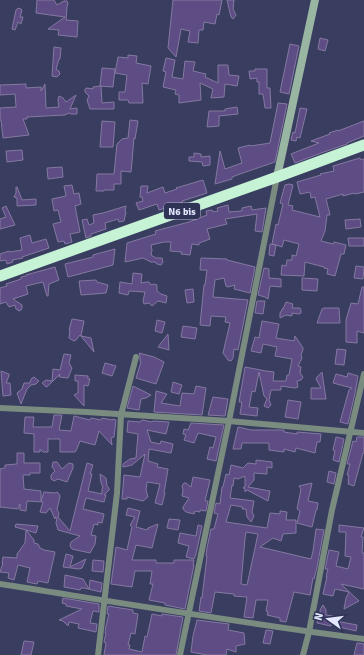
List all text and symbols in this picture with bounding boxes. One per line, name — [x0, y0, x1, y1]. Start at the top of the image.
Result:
road number: N6 bis — [164, 203, 200, 219]
north arrow — [308, 599, 348, 639]
text: N — [312, 611, 326, 622]

